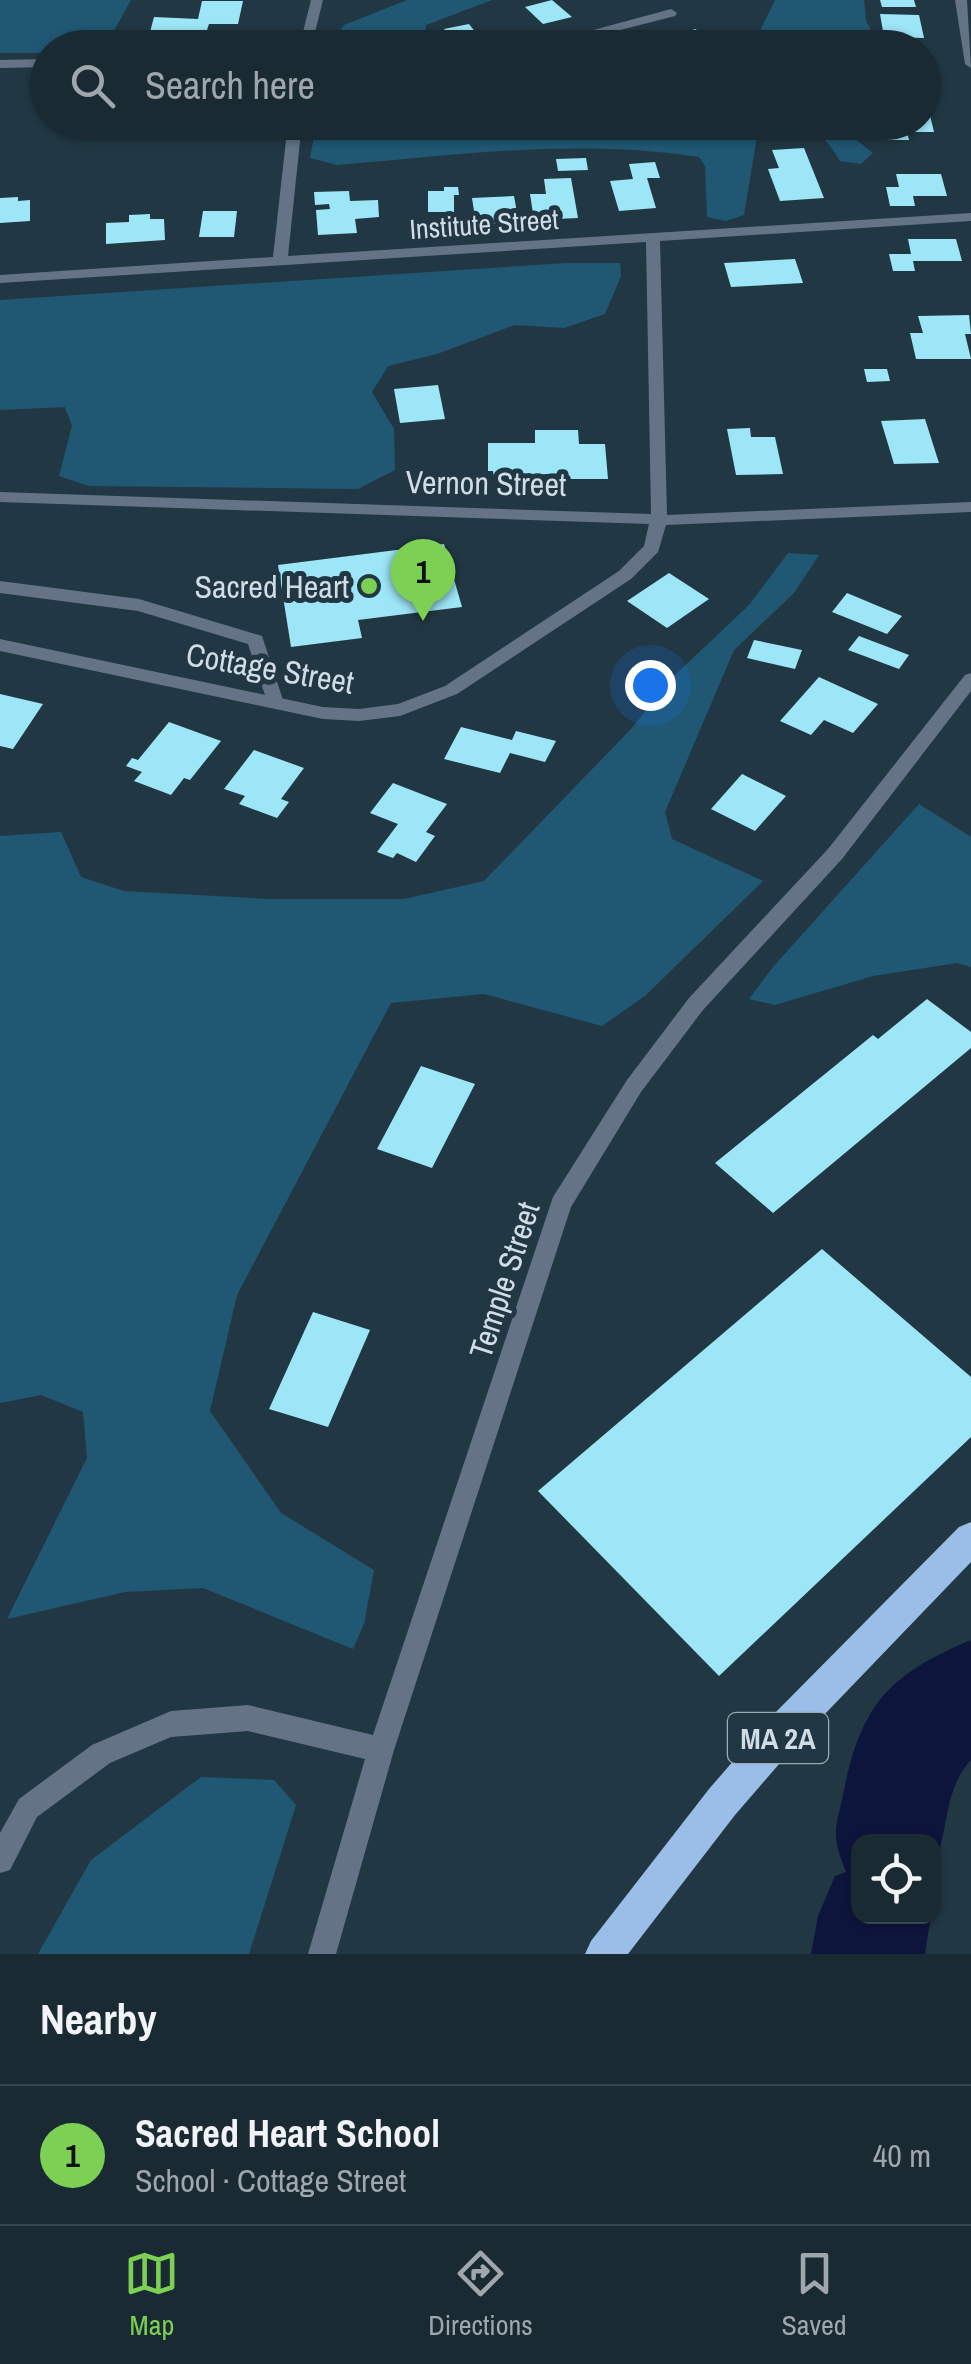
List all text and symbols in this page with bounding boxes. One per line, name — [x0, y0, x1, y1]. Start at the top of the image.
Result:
search box — [30, 30, 941, 140]
icon: search — [65, 58, 120, 113]
text: Search here — [145, 60, 315, 111]
street label: Institute Street — [408, 200, 560, 248]
street label: Vernon Street — [405, 460, 567, 506]
pin: 1 — [390, 538, 456, 621]
place label: Sacred Heart — [194, 565, 349, 608]
marker: Sacred Heart — [358, 575, 380, 597]
street label: Cottage Street — [183, 632, 357, 704]
your location — [625, 660, 676, 711]
street label: Temple Street — [459, 1196, 549, 1364]
road number: MA 2A — [728, 1713, 828, 1763]
map controls — [851, 1834, 941, 1924]
button: locate — [851, 1834, 941, 1924]
text: Nearby — [40, 1991, 157, 2047]
text: Sacred Heart School — [135, 2108, 440, 2159]
text: 1 — [65, 2134, 80, 2177]
text: 40 m — [873, 2134, 931, 2177]
text: School · Cottage Street — [135, 2159, 406, 2202]
tab: Map — [124, 2246, 179, 2344]
tab: Directions — [428, 2246, 533, 2344]
tab: Saved — [782, 2246, 847, 2344]

